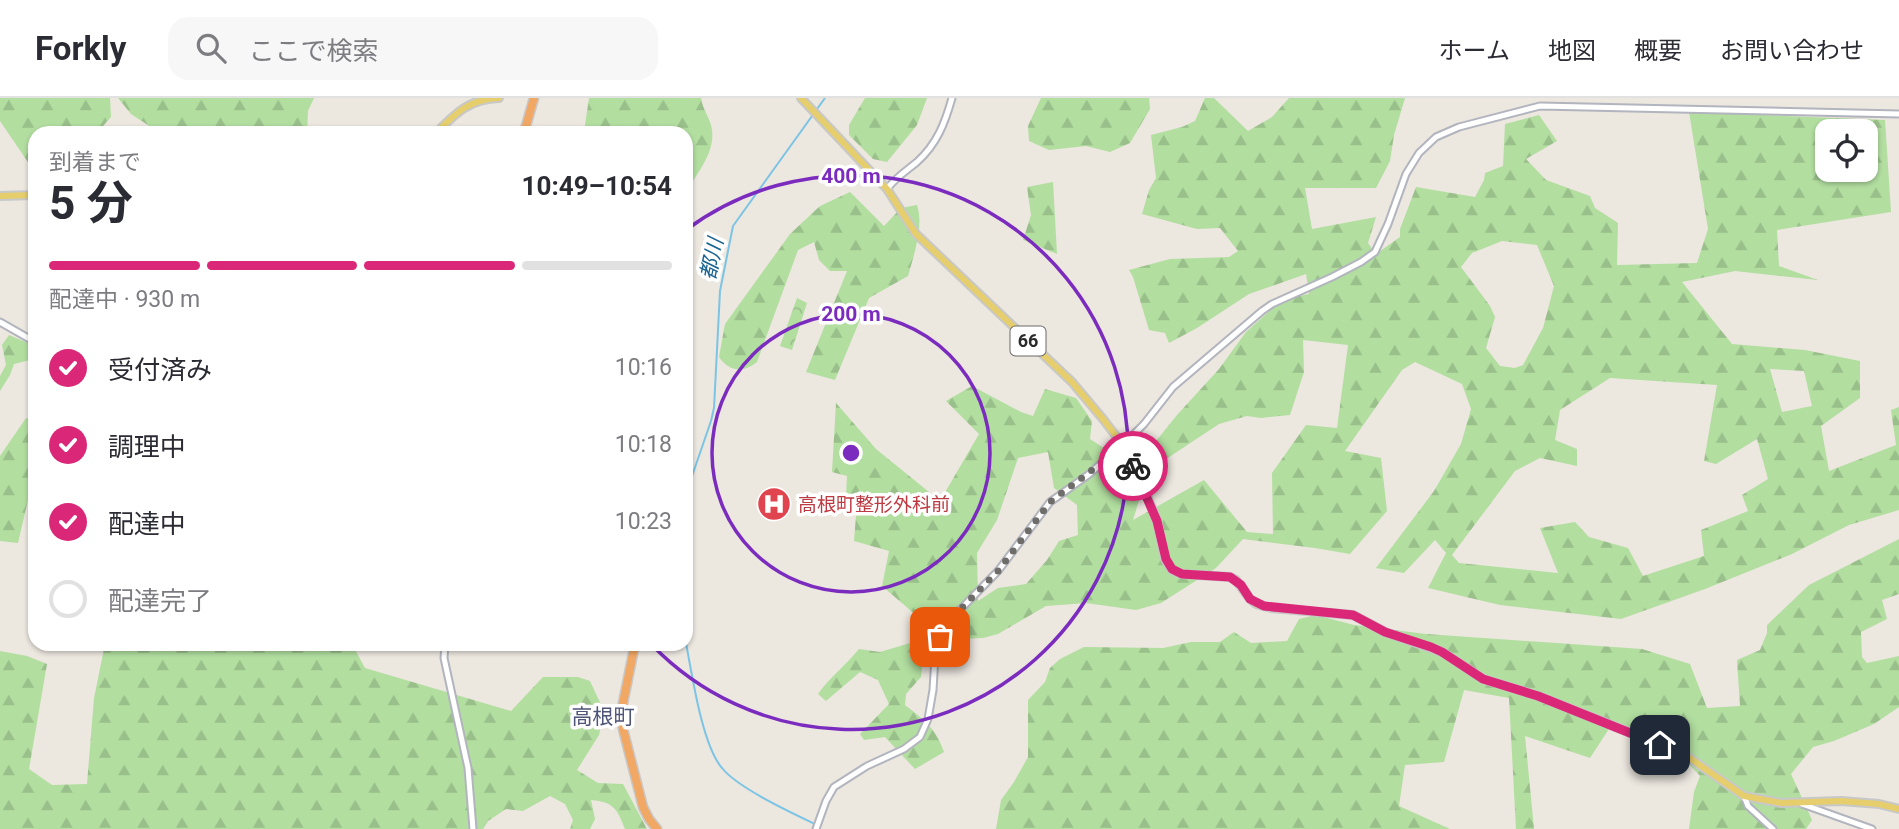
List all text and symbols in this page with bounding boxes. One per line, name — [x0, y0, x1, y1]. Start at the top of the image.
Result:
search box — [168, 17, 658, 80]
text: Forkly — [35, 29, 126, 68]
icon: search — [192, 29, 230, 67]
text: ここで検索 — [248, 36, 378, 66]
text: ホーム — [1439, 37, 1510, 65]
text: 地図 — [1548, 37, 1596, 65]
text: 概要 — [1634, 37, 1682, 65]
text: お問い合わせ — [1720, 37, 1864, 65]
map controls — [1815, 119, 1878, 182]
button: locate — [1815, 119, 1878, 182]
text: 到着まで — [49, 149, 141, 176]
text: 400 m — [821, 164, 881, 188]
text: 10:49–10:54 — [522, 171, 672, 201]
text: 5 分 — [49, 176, 133, 230]
water label: 都川 — [696, 234, 729, 282]
text: 配達中 · 930 m — [49, 286, 200, 313]
text: 200 m — [821, 302, 881, 326]
road number: 66 — [1010, 327, 1046, 356]
icon: check — [49, 349, 87, 387]
text: 10:16 — [615, 354, 672, 381]
text: 受付済み — [108, 355, 212, 385]
icon: check — [49, 426, 87, 464]
text: 10:18 — [615, 431, 672, 458]
courier — [1098, 431, 1168, 501]
text: 調理中 — [108, 432, 186, 462]
centre of rings — [839, 441, 863, 465]
icon: bike — [1114, 447, 1152, 485]
hospital icon: 高根町整形外科前 — [755, 485, 793, 523]
place label: 高根町整形外科前 — [798, 493, 950, 516]
icon: check — [49, 503, 87, 541]
text: 10:23 — [615, 508, 672, 535]
text: 配達中 — [108, 509, 186, 539]
text: 配達完了 — [108, 586, 212, 616]
pin — [910, 607, 970, 667]
icon: bag — [921, 618, 959, 656]
district label: 高根町 — [572, 705, 635, 729]
pin — [1630, 715, 1690, 775]
icon: home — [1641, 726, 1679, 764]

